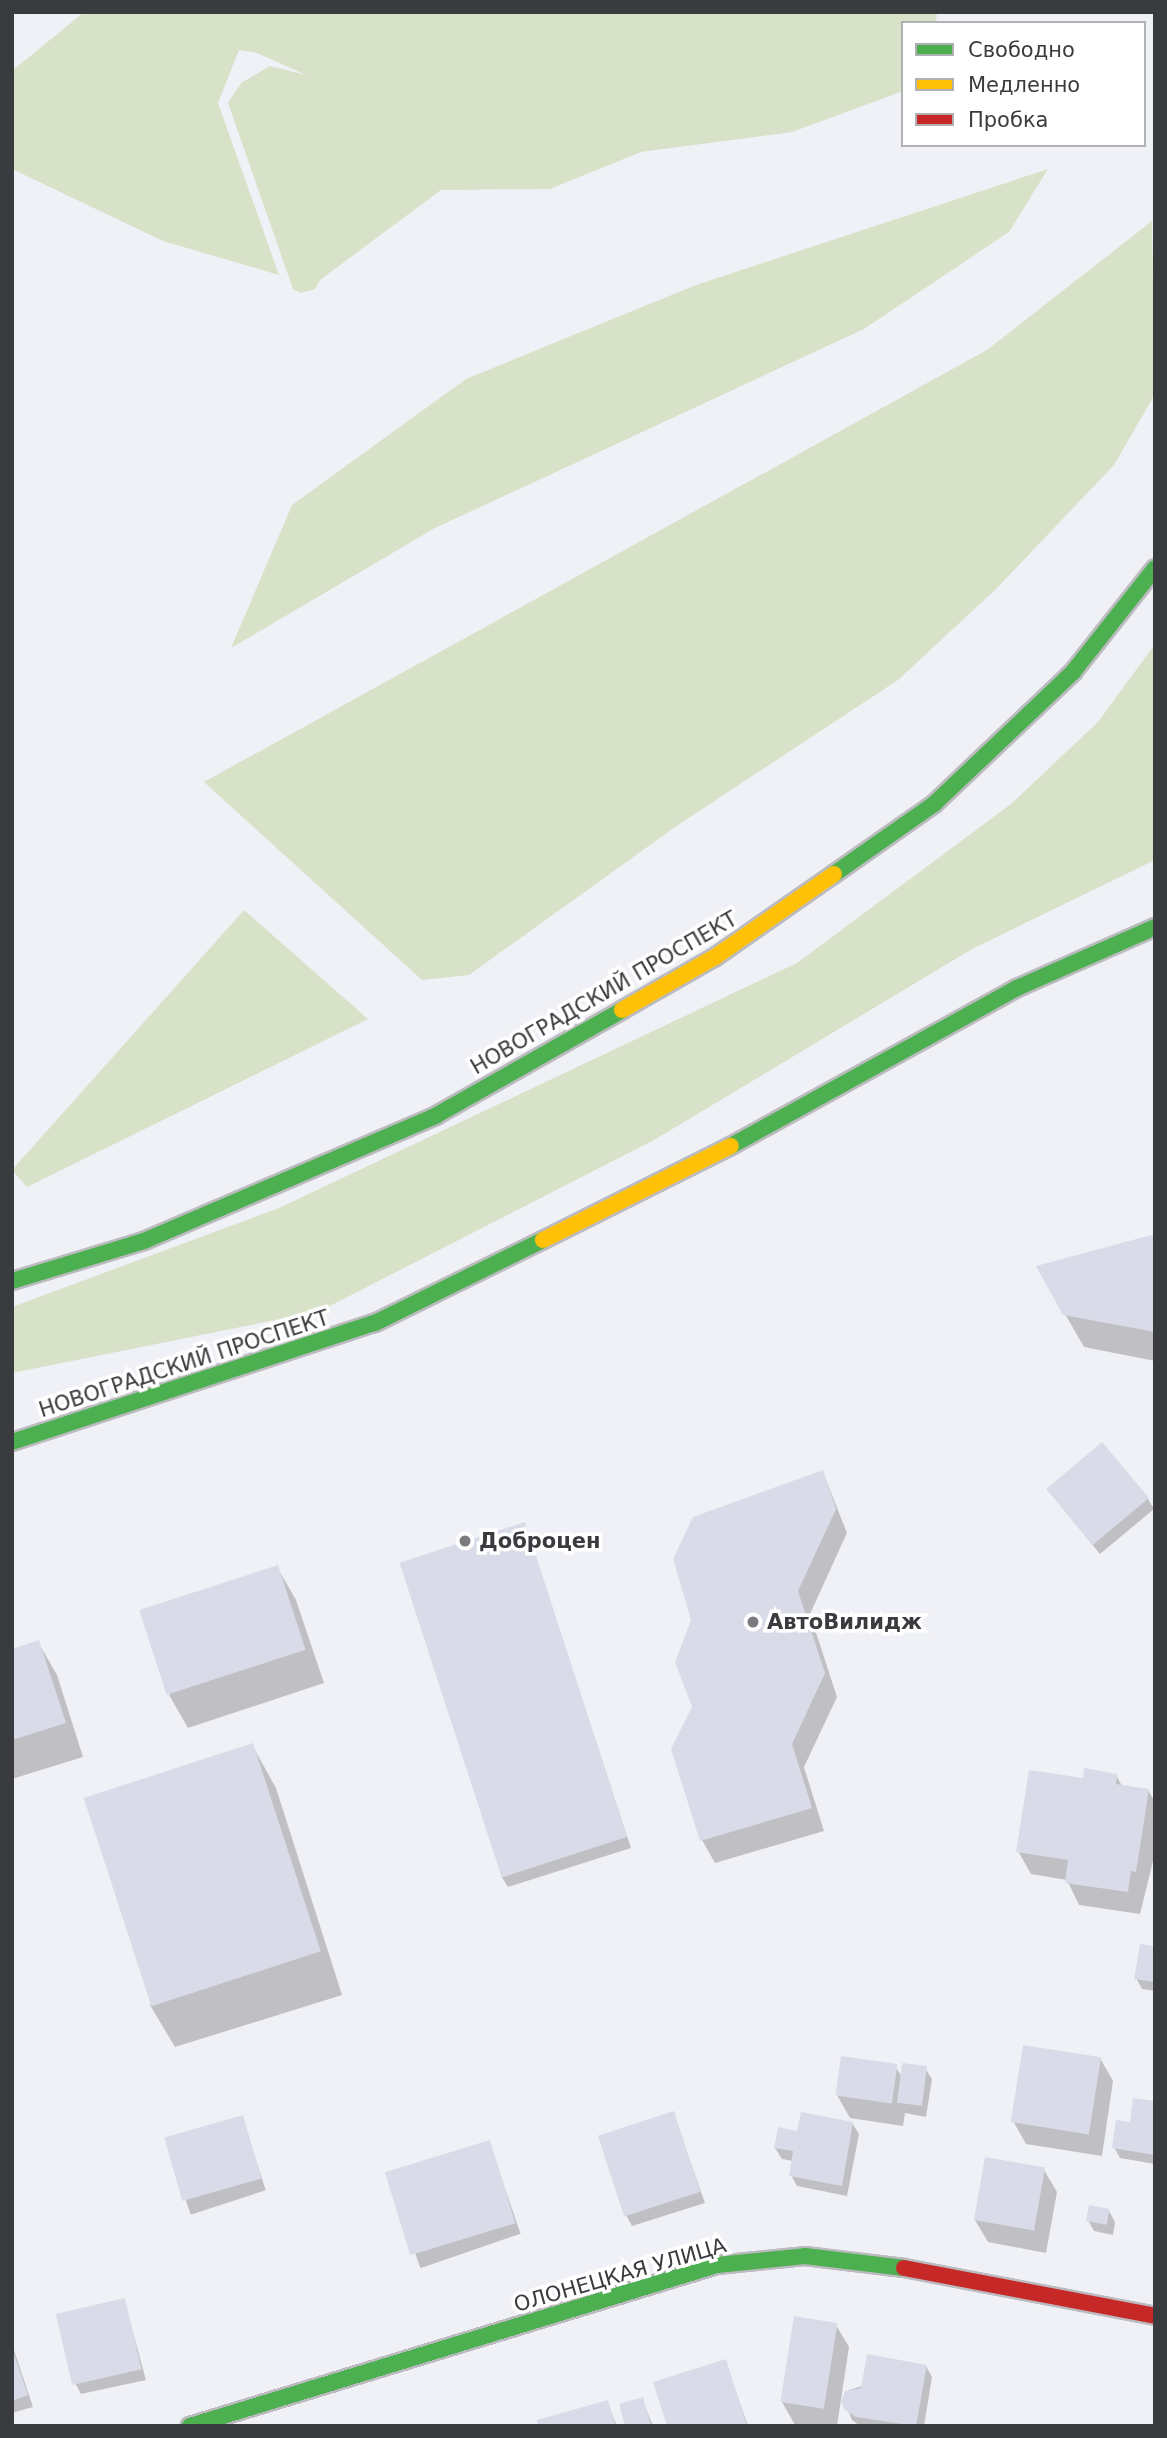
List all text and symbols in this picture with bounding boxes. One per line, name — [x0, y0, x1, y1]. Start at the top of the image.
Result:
legend — [901, 21, 1146, 147]
text: Свободно — [968, 38, 1075, 62]
text: Медленно — [968, 73, 1080, 97]
text: Пробка — [968, 108, 1048, 132]
street label: НОВОГРАДСКИЙ ПРОСПЕКТ — [466, 906, 742, 1080]
street label: НОВОГРАДСКИЙ ПРОСПЕКТ — [36, 1305, 332, 1423]
place label: Доброцен — [479, 1528, 601, 1554]
marker: Доброцен — [457, 1533, 473, 1549]
place label: АвтоВилидж — [767, 1609, 922, 1635]
marker: АвтоВилидж — [745, 1614, 761, 1630]
street label: ОЛОНЕЦКАЯ УЛИЦА — [511, 2233, 729, 2317]

